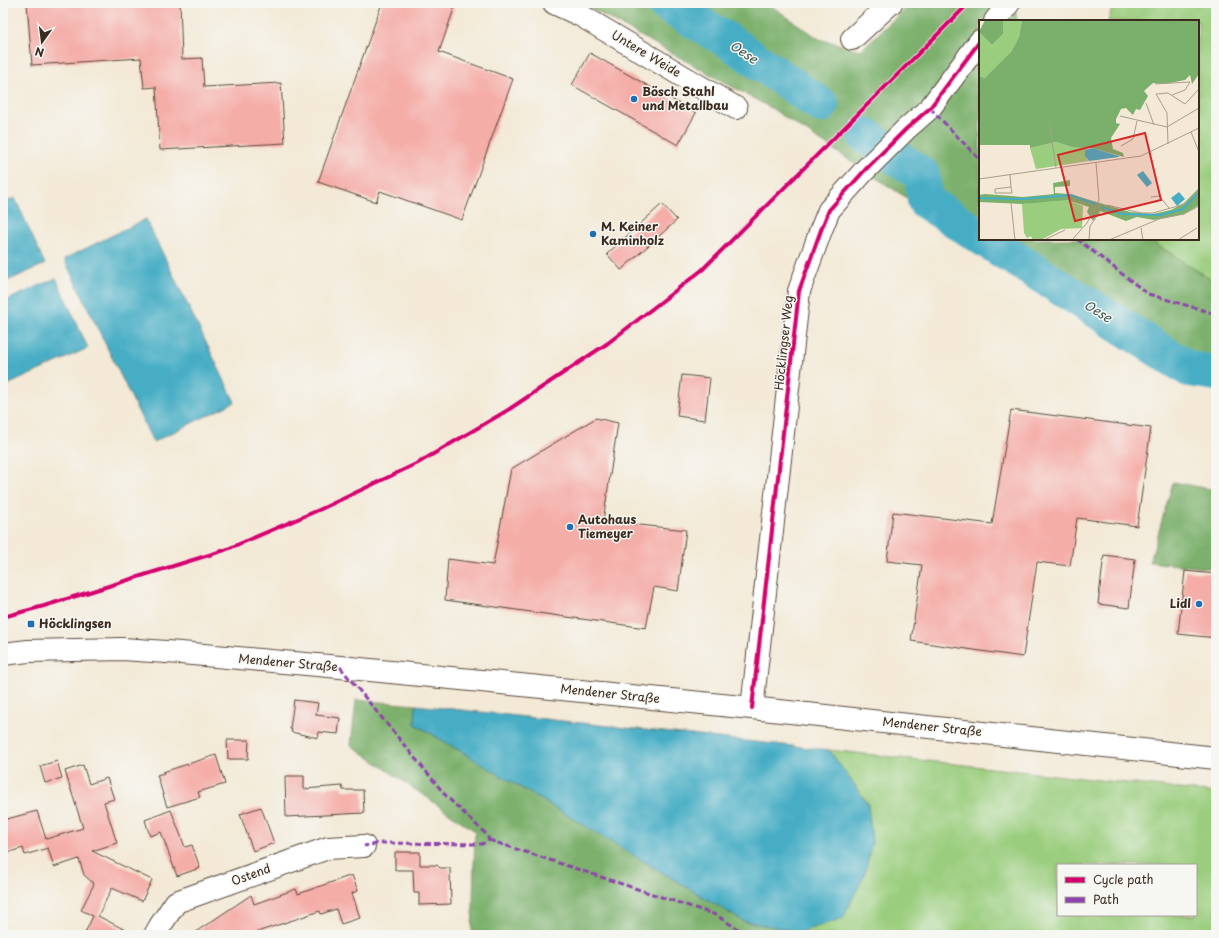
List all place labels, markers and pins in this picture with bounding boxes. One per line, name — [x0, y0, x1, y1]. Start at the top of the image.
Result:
place label: Bösch Stahl und Metallbau — [642, 82, 729, 114]
marker: Bösch Stahl und Metallbau — [629, 94, 639, 104]
place label: M. Keiner Kaminholz — [601, 217, 664, 249]
marker: M. Keiner Kaminholz — [588, 229, 598, 239]
place label: Autohaus Tiemeyer — [578, 510, 636, 542]
marker: Autohaus Tiemeyer — [565, 522, 575, 532]
place label: Lidl — [1170, 594, 1191, 612]
marker: Lidl — [1194, 599, 1204, 609]
place label: Höcklingsen — [39, 614, 111, 632]
marker: Höcklingsen — [26, 619, 36, 629]

